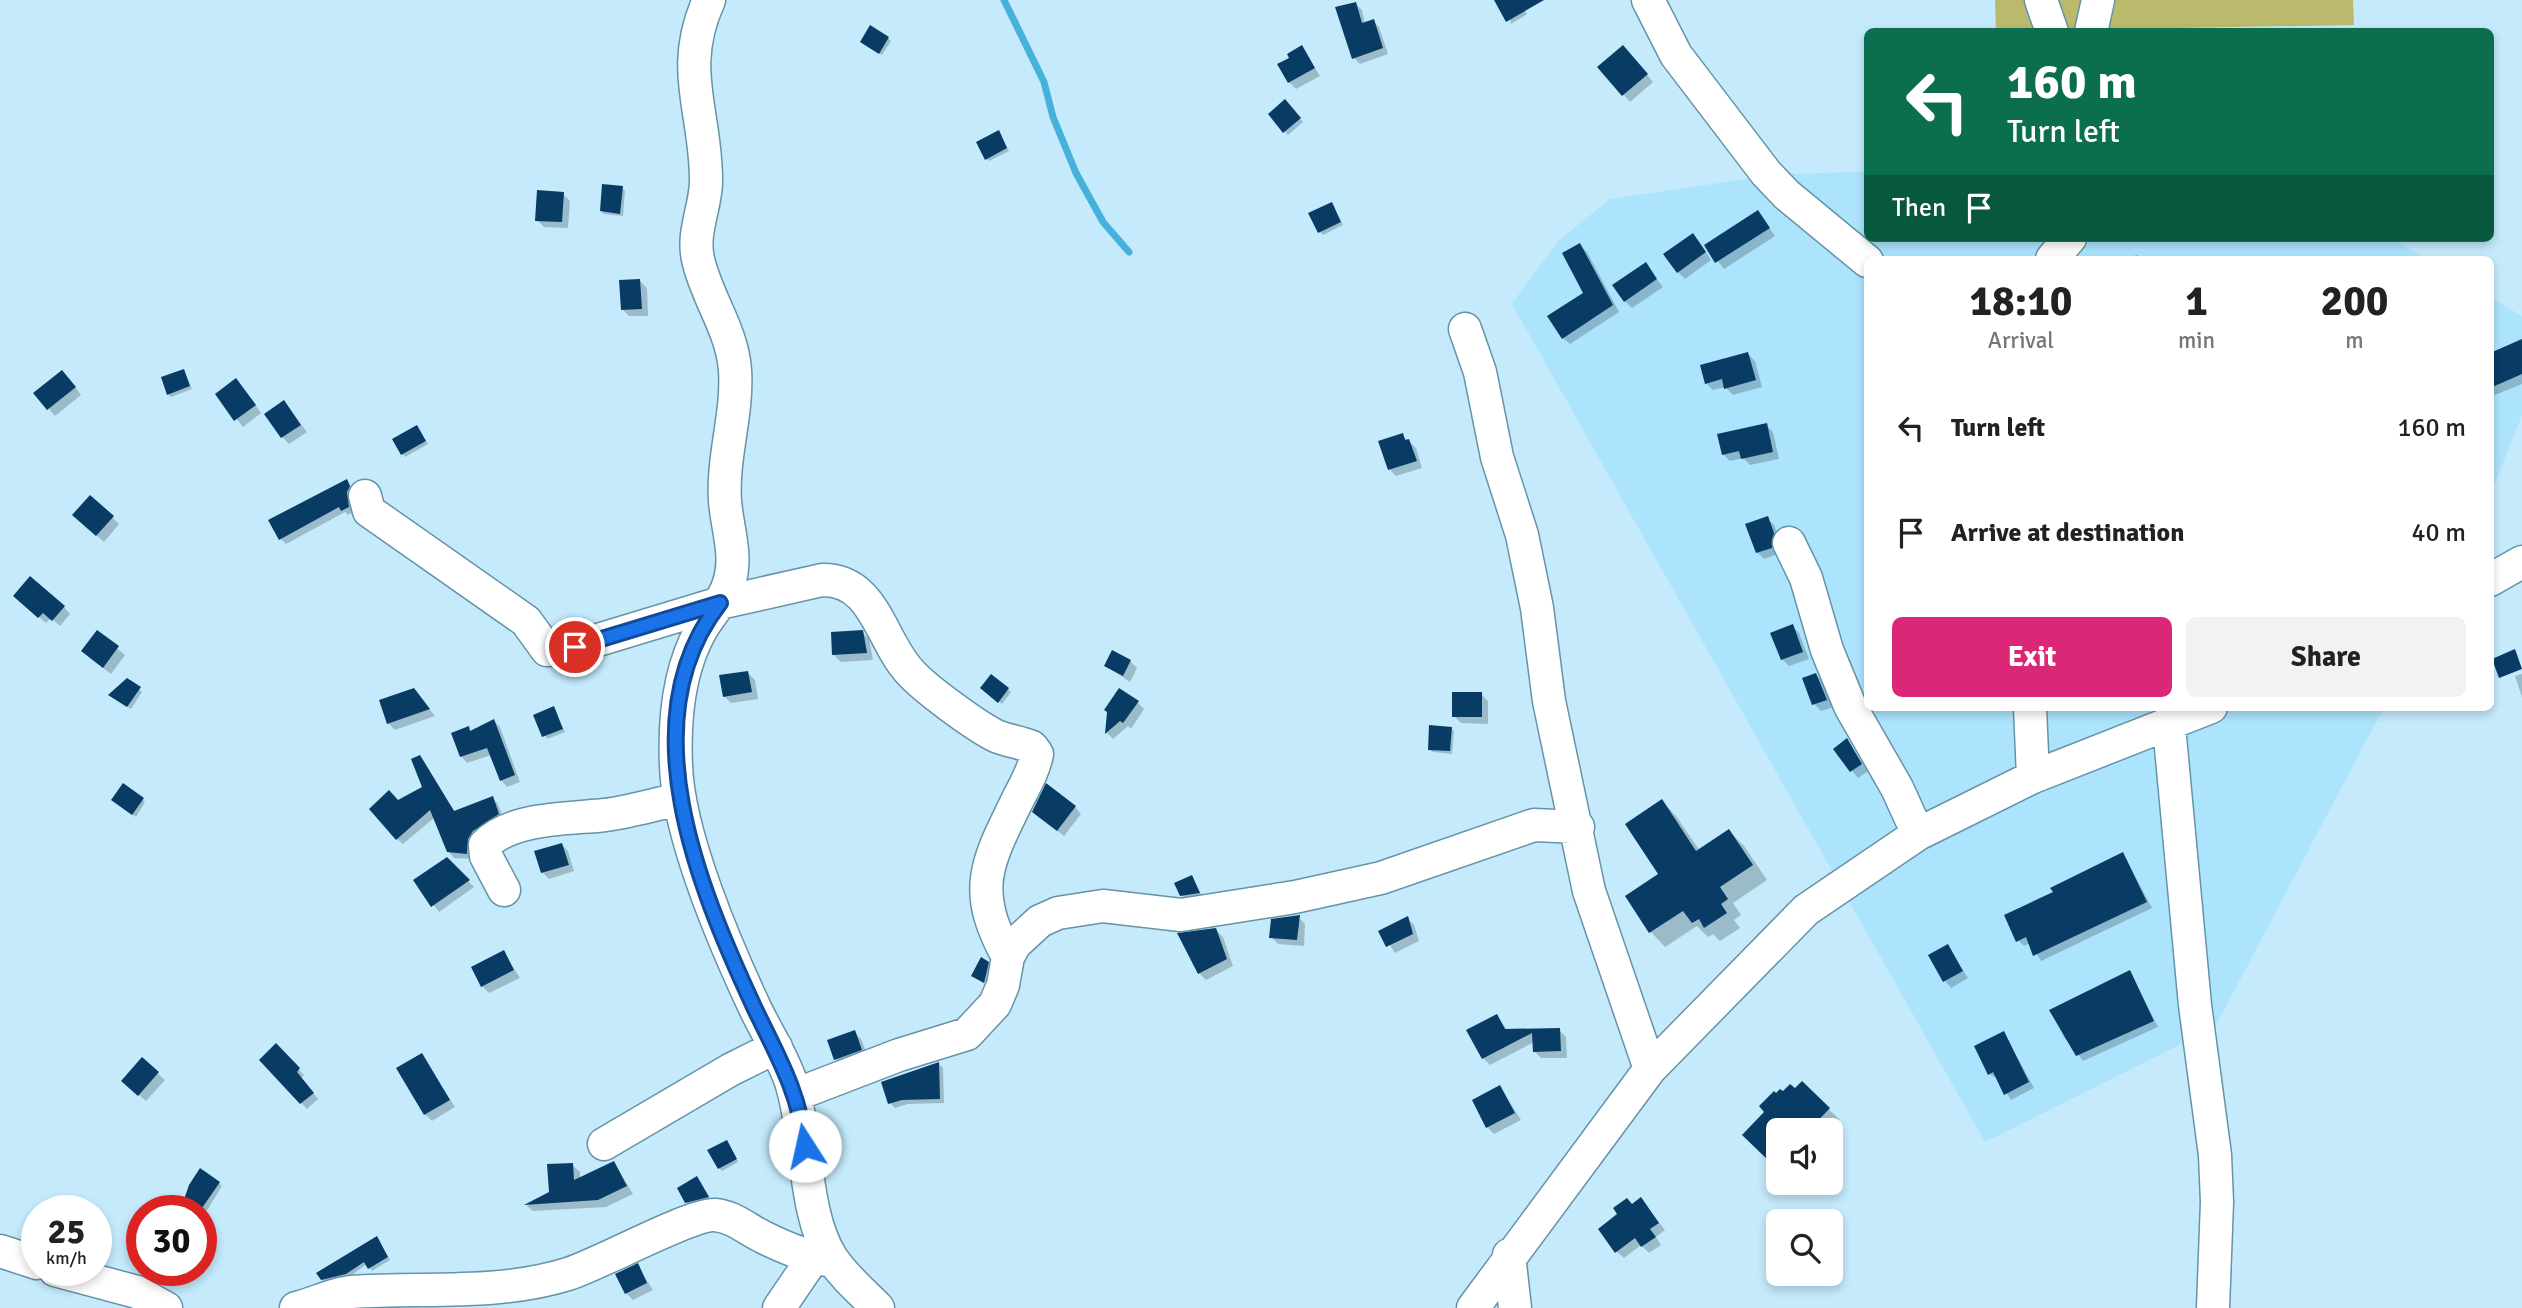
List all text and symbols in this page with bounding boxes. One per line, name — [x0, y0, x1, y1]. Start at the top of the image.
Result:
text: 160 m — [2007, 52, 2137, 112]
icon: left — [1892, 56, 1983, 147]
text: Turn left — [2007, 112, 2120, 151]
icon: arrive — [1960, 189, 1998, 227]
text: Then — [1892, 192, 1946, 224]
text: 18:10 — [1969, 276, 2073, 327]
text: 1 — [2185, 276, 2208, 327]
text: 200 — [2320, 276, 2389, 327]
text: Arrival — [1988, 326, 2054, 355]
text: min — [2178, 326, 2215, 355]
text: m — [2345, 326, 2364, 355]
icon: left — [1892, 409, 1930, 447]
text: Turn left — [1951, 412, 2045, 444]
text: 160 m — [2397, 412, 2466, 444]
icon: arrive — [1892, 514, 1930, 552]
text: Arrive at destination — [1951, 517, 2184, 549]
text: 40 m — [2411, 517, 2466, 549]
pin — [545, 617, 605, 677]
button: Exit — [1892, 617, 2172, 697]
button: Share — [2186, 617, 2466, 697]
icon: arrive — [556, 628, 594, 666]
position arrow — [768, 1109, 842, 1183]
map controls — [1766, 1118, 1843, 1286]
button: sound — [1766, 1118, 1843, 1195]
speed limit sign: 30 — [126, 1195, 217, 1286]
button: search — [1766, 1209, 1843, 1286]
text: 25 — [48, 1210, 85, 1253]
text: km/h — [46, 1247, 87, 1269]

